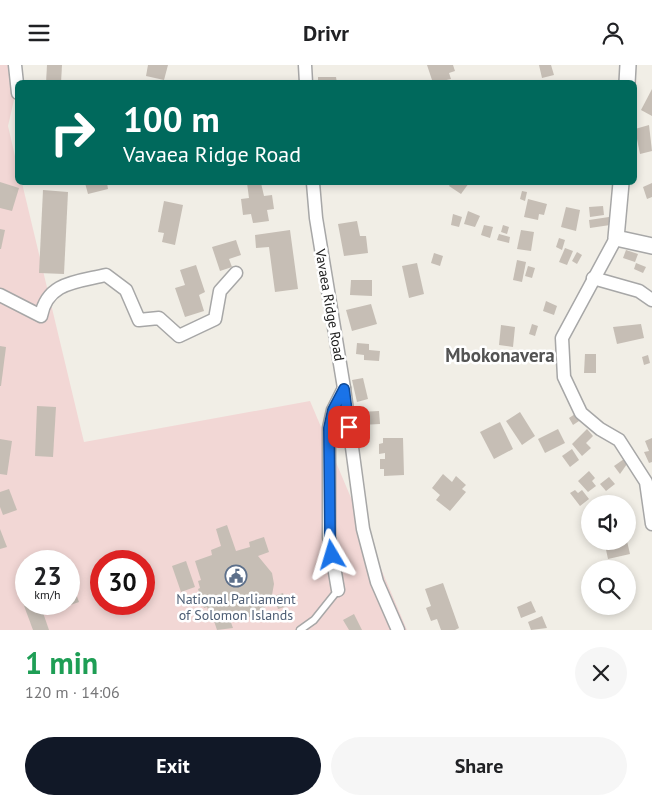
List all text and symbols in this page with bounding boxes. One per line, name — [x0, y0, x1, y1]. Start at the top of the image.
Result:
icon: menu — [25, 19, 53, 47]
text: Drivr — [303, 19, 349, 47]
icon: person — [599, 19, 627, 47]
text: 100 m — [123, 96, 220, 142]
icon: right — [40, 100, 105, 165]
text: Vavaea Ridge Road — [123, 140, 301, 168]
street label: Vavaea Ridge Road — [311, 247, 349, 362]
district label: Mbokonavera — [445, 343, 555, 367]
pin — [328, 406, 370, 448]
icon: arrive — [335, 413, 363, 441]
map controls — [581, 495, 636, 615]
button: sound — [581, 495, 636, 550]
position arrow — [305, 528, 357, 580]
speed limit sign: 30 — [90, 550, 155, 615]
text: 23 — [33, 560, 62, 592]
button: search — [581, 560, 636, 615]
public building icon: National Parliament of Solomon Islands — [224, 564, 248, 588]
text: km/h — [34, 587, 61, 602]
place label: National Parliament of Solomon Islands — [176, 590, 296, 624]
text: 1 min — [25, 643, 98, 682]
button: close — [575, 647, 627, 699]
text: 120 m · 14:06 — [25, 682, 120, 702]
button: Exit — [25, 737, 321, 795]
button: Share — [331, 737, 627, 795]

